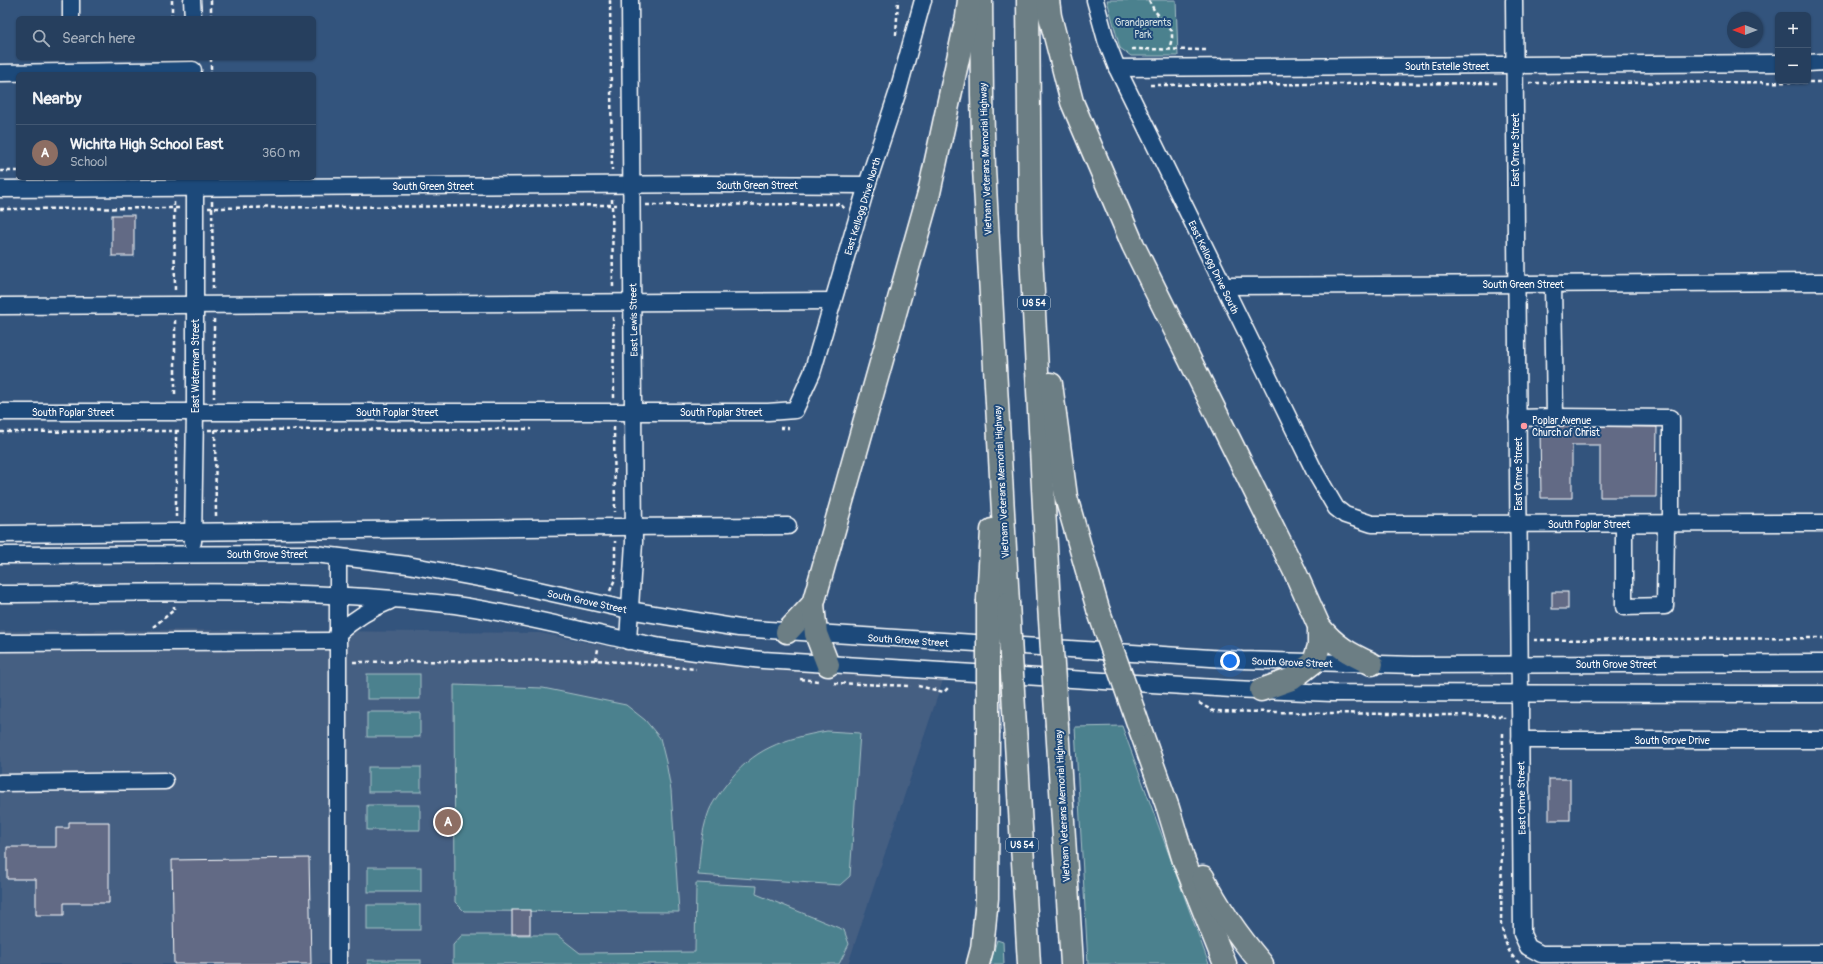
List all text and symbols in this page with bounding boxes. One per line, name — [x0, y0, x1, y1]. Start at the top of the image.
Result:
north arrow — [1727, 12, 1763, 48]
map controls — [1775, 12, 1811, 84]
button: + — [1775, 12, 1811, 48]
search box — [16, 16, 316, 60]
park label: Grandparents Park — [1115, 17, 1172, 41]
icon: search — [30, 27, 52, 49]
text: Search here — [62, 29, 135, 48]
button: − — [1775, 48, 1811, 84]
street label: South Estelle Street — [1405, 61, 1490, 73]
street label: Vietnam Veterans Memorial Highway — [977, 82, 995, 235]
text: Nearby — [32, 88, 81, 109]
street label: East Orme Street — [1510, 112, 1522, 187]
text: Wichita High School East — [70, 135, 223, 154]
text: A — [41, 145, 49, 161]
text: 360 m — [262, 145, 300, 161]
text: School — [70, 154, 107, 170]
street label: East Kellogg Drive North — [842, 156, 884, 257]
street label: South Green Street — [716, 180, 799, 192]
street label: South Green Street — [392, 181, 475, 193]
street label: East Kellogg Drive South — [1185, 219, 1241, 316]
street label: South Green Street — [1482, 279, 1565, 291]
street label: East Lewis Street — [627, 282, 641, 357]
road number: US 54 — [1018, 296, 1050, 310]
street label: East Waterman Street — [190, 318, 202, 413]
street label: Vietnam Veterans Memorial Highway — [992, 405, 1012, 558]
street label: South Poplar Street — [32, 407, 115, 419]
street label: South Poplar Street — [356, 407, 439, 419]
street label: South Poplar Street — [680, 407, 763, 419]
place label: Poplar Avenue Church of Christ — [1532, 415, 1601, 439]
marker: Poplar Avenue Church of Christ — [1519, 421, 1529, 431]
street label: East Orme Street — [1513, 436, 1525, 511]
street label: South Poplar Street — [1548, 519, 1631, 531]
street label: South Grove Street — [226, 549, 309, 561]
street label: South Grove Street — [546, 588, 629, 616]
street label: South Grove Street — [867, 632, 950, 650]
your location — [1220, 651, 1240, 671]
street label: South Grove Street — [1251, 656, 1334, 670]
street label: South Grove Street — [1575, 659, 1658, 671]
street label: Vietnam Veterans Memorial Highway — [1053, 729, 1073, 882]
street label: South Grove Drive — [1634, 735, 1710, 747]
street label: East Orme Street — [1515, 760, 1529, 835]
pin: A — [435, 807, 461, 837]
road number: US 54 — [1006, 838, 1038, 852]

